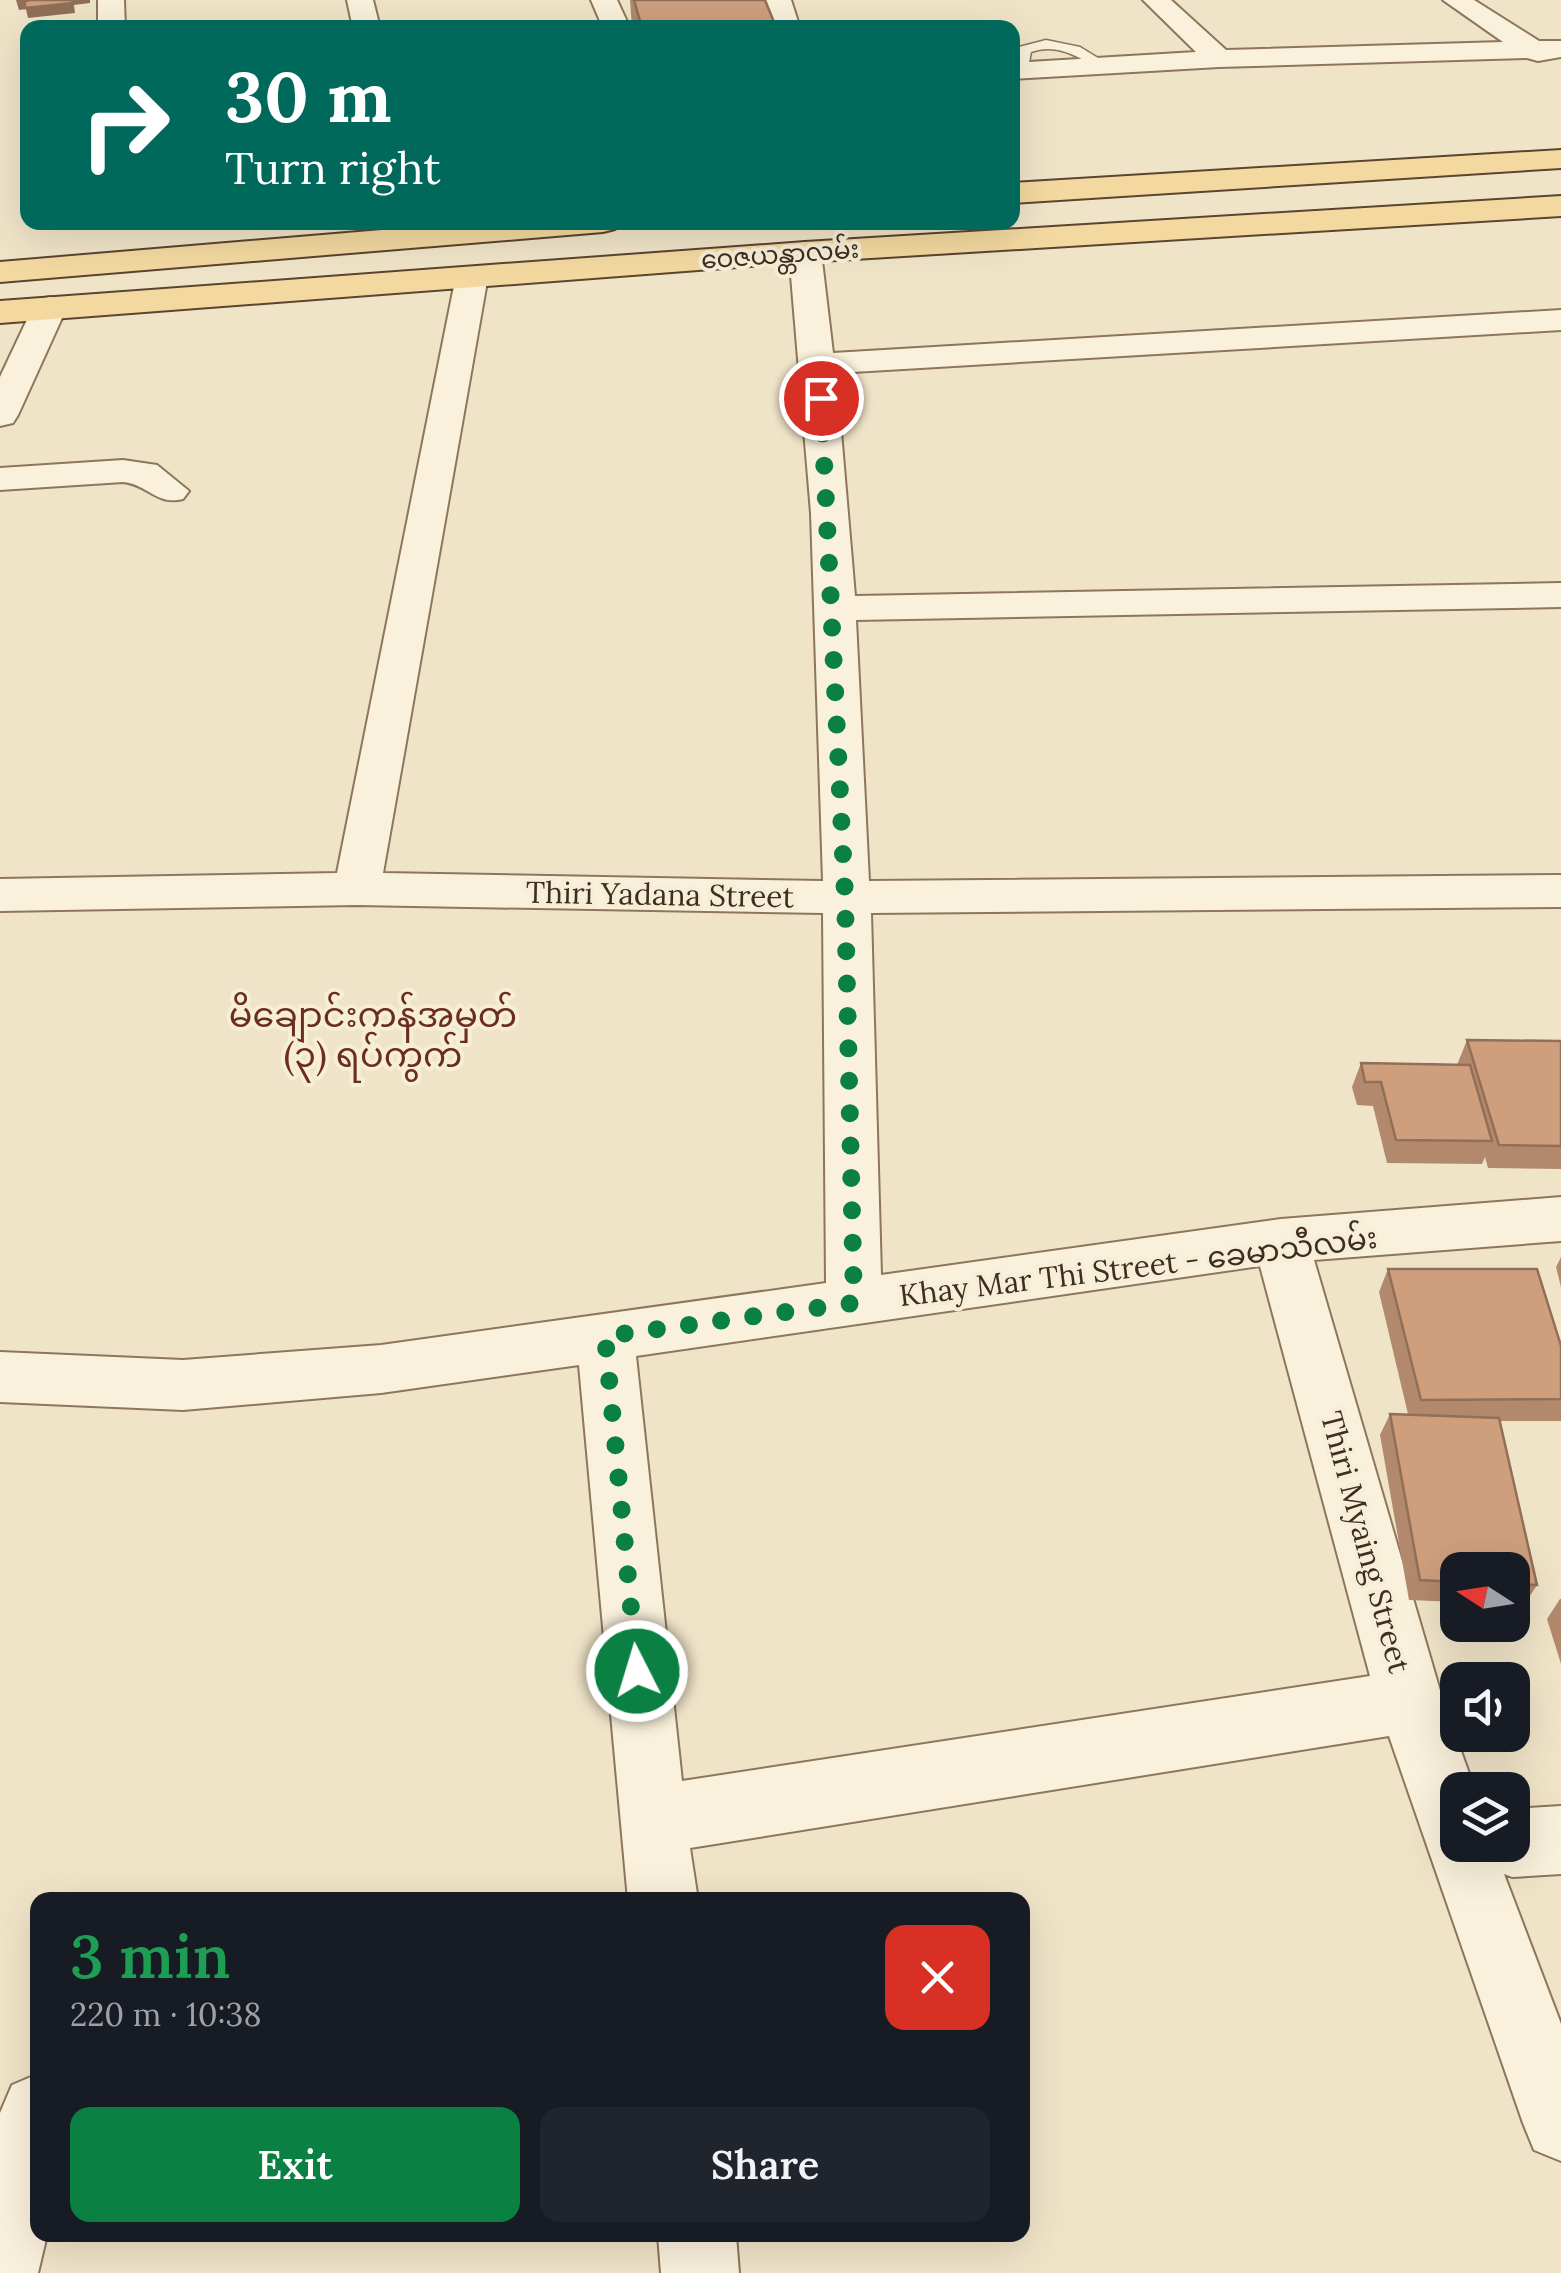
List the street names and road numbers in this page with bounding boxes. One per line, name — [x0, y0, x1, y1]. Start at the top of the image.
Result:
street label: ဝေဇယန္တာလမ်း — [700, 232, 860, 280]
street label: Thiri Yadana Street — [526, 873, 795, 915]
street label: Khay Mar Thi Street - ခေမာသီလမ်း — [897, 1216, 1379, 1315]
street label: Thiri Myaing Street — [1312, 1407, 1419, 1678]

